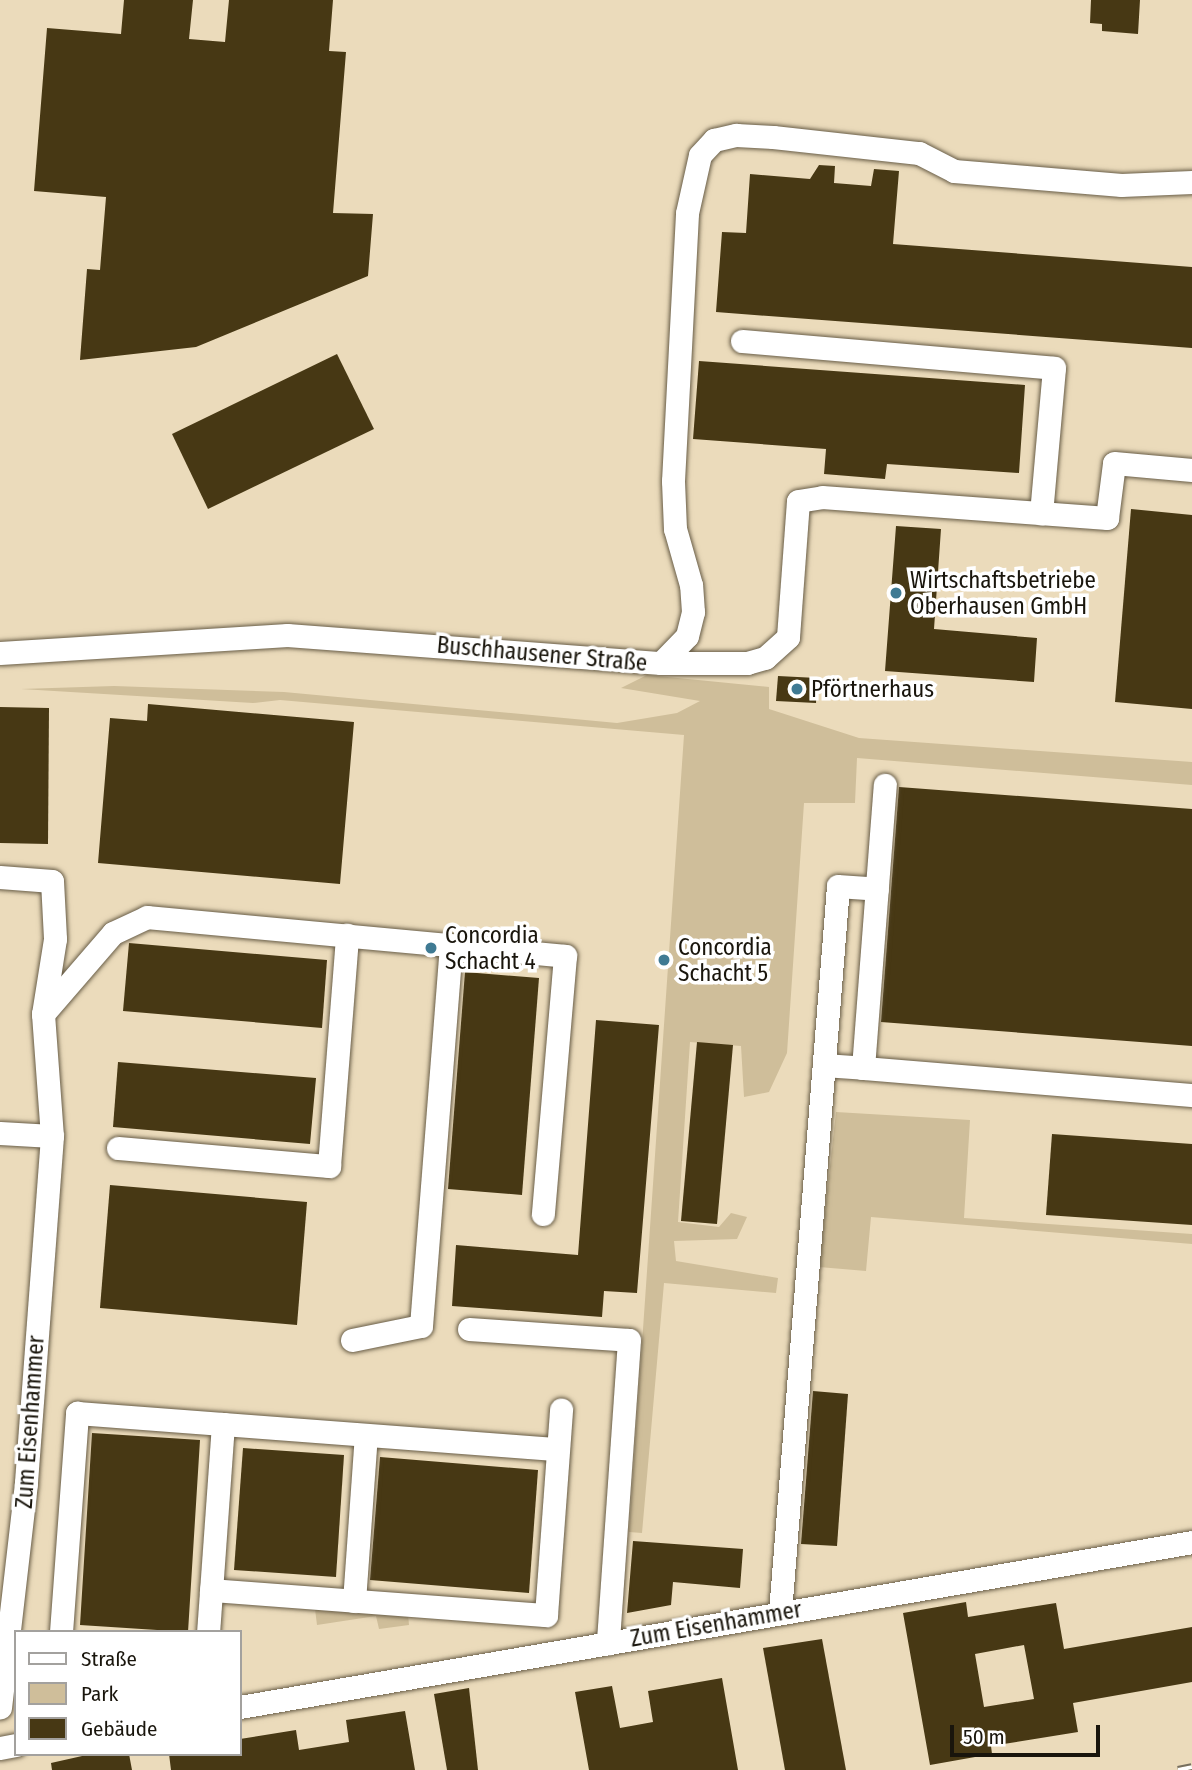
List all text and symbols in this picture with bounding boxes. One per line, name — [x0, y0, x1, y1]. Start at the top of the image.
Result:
place label: Wirtschaftsbetriebe Oberhausen GmbH — [910, 566, 1096, 620]
marker: Wirtschaftsbetriebe Oberhausen GmbH — [888, 585, 904, 601]
street label: Buschhausener Straße — [436, 631, 648, 677]
place label: Pförtnerhaus — [811, 675, 934, 703]
marker: Pförtnerhaus — [789, 681, 805, 697]
place label: Concordia Schacht 4 — [445, 921, 539, 975]
place label: Concordia Schacht 5 — [678, 933, 772, 987]
marker: Concordia Schacht 4 — [423, 940, 439, 956]
marker: Concordia Schacht 5 — [656, 952, 672, 968]
street label: Zum Eisenhammer — [10, 1334, 50, 1510]
street label: Zum Eisenhammer — [628, 1595, 804, 1653]
legend — [14, 1630, 242, 1756]
text: Straße — [81, 1646, 137, 1672]
text: Park — [81, 1681, 118, 1707]
scale bar — [954, 1710, 1104, 1754]
text: Gebäude — [81, 1716, 157, 1742]
text: 50 m — [963, 1724, 1005, 1750]

